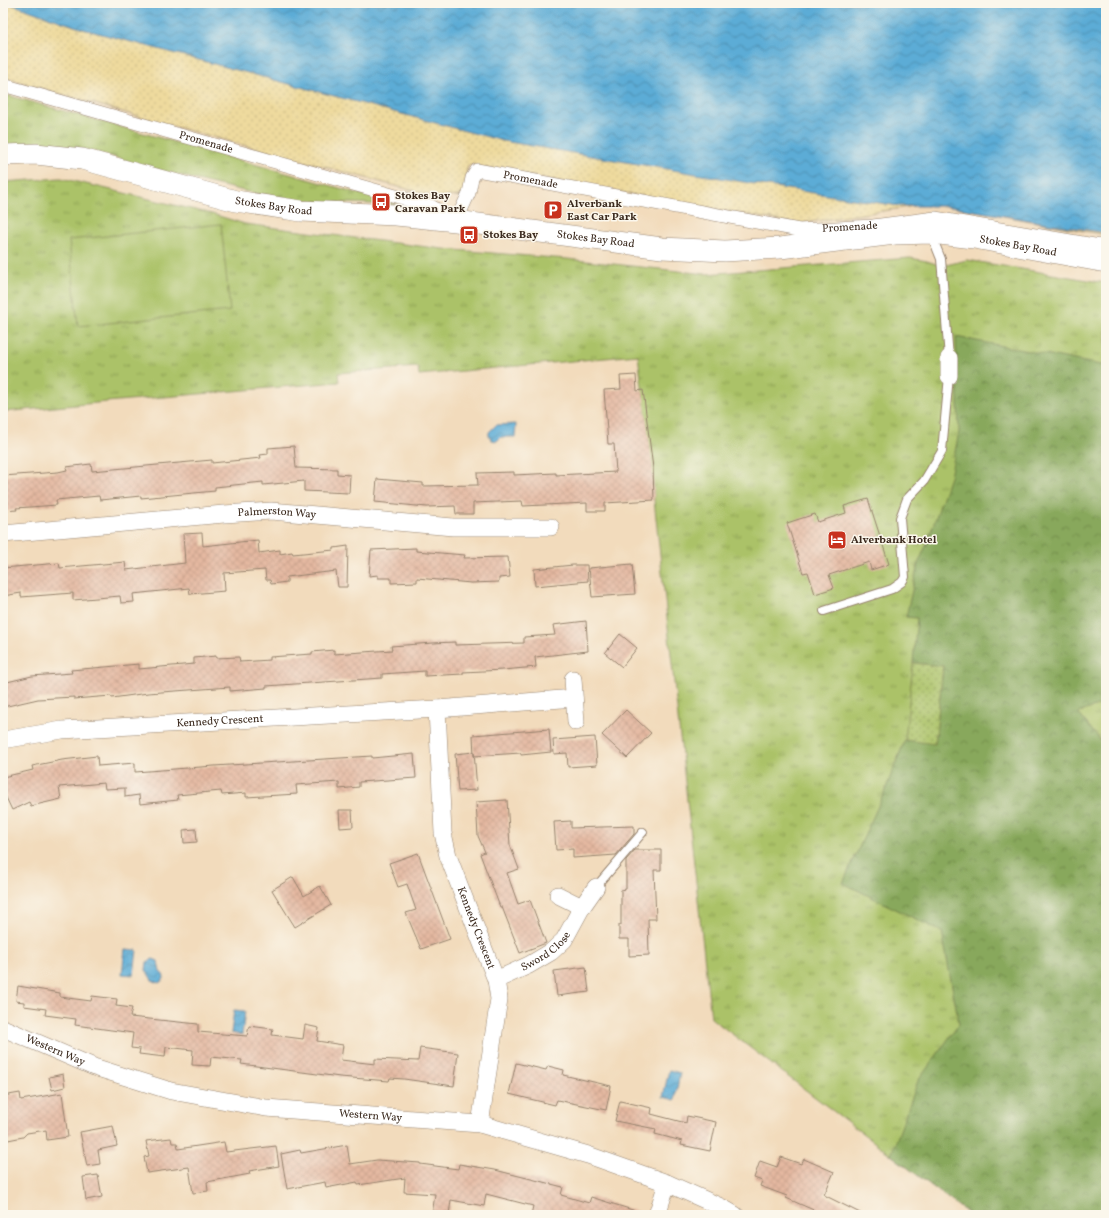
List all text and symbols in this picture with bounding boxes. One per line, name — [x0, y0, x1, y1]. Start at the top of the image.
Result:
street label: Promenade — [177, 128, 235, 157]
street label: Promenade — [502, 168, 559, 192]
place label: Stokes Bay Caravan Park — [395, 189, 466, 217]
bus stop icon: Stokes Bay Caravan Park — [370, 191, 392, 213]
street label: Stokes Bay Road — [234, 193, 313, 219]
place label: Alverbank East Car Park — [567, 197, 637, 225]
parking icon: Alverbank East Car Park — [542, 199, 564, 221]
street label: Promenade — [822, 218, 878, 236]
bus stop icon: Stokes Bay — [458, 224, 480, 246]
street label: Stokes Bay Road — [556, 227, 636, 252]
place label: Stokes Bay — [483, 228, 539, 243]
street label: Stokes Bay Road — [978, 232, 1058, 260]
street label: Palmerston Way — [237, 503, 317, 522]
hotel icon: Alverbank Hotel — [826, 529, 848, 551]
place label: Alverbank Hotel — [851, 533, 937, 548]
street label: Kennedy Crescent — [176, 711, 264, 731]
street label: Kennedy Crescent — [453, 885, 499, 971]
street label: Sword Close — [519, 929, 575, 975]
street label: Western Way — [23, 1031, 88, 1070]
street label: Western Way — [338, 1106, 403, 1126]

